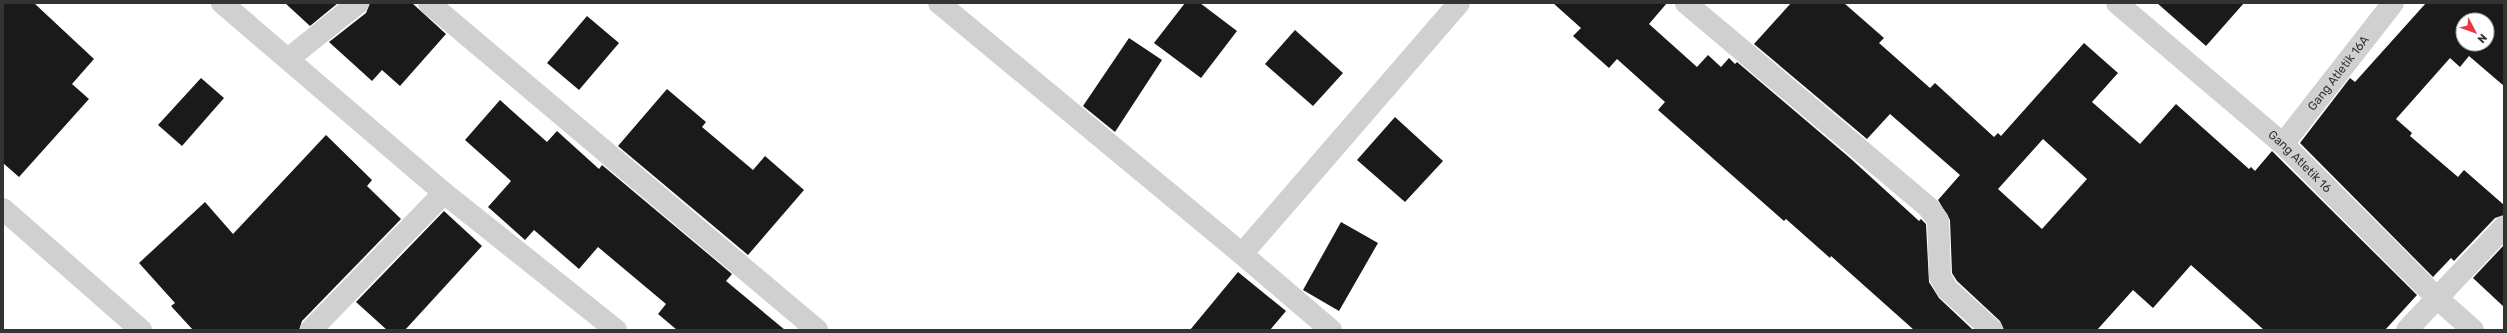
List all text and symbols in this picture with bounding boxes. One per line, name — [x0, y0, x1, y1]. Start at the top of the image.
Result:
north arrow — [2455, 12, 2495, 52]
text: N — [2475, 31, 2490, 46]
street label: Gang Atletik 16A — [2305, 33, 2372, 113]
street label: Gang Atletik 16 — [2265, 127, 2334, 195]

